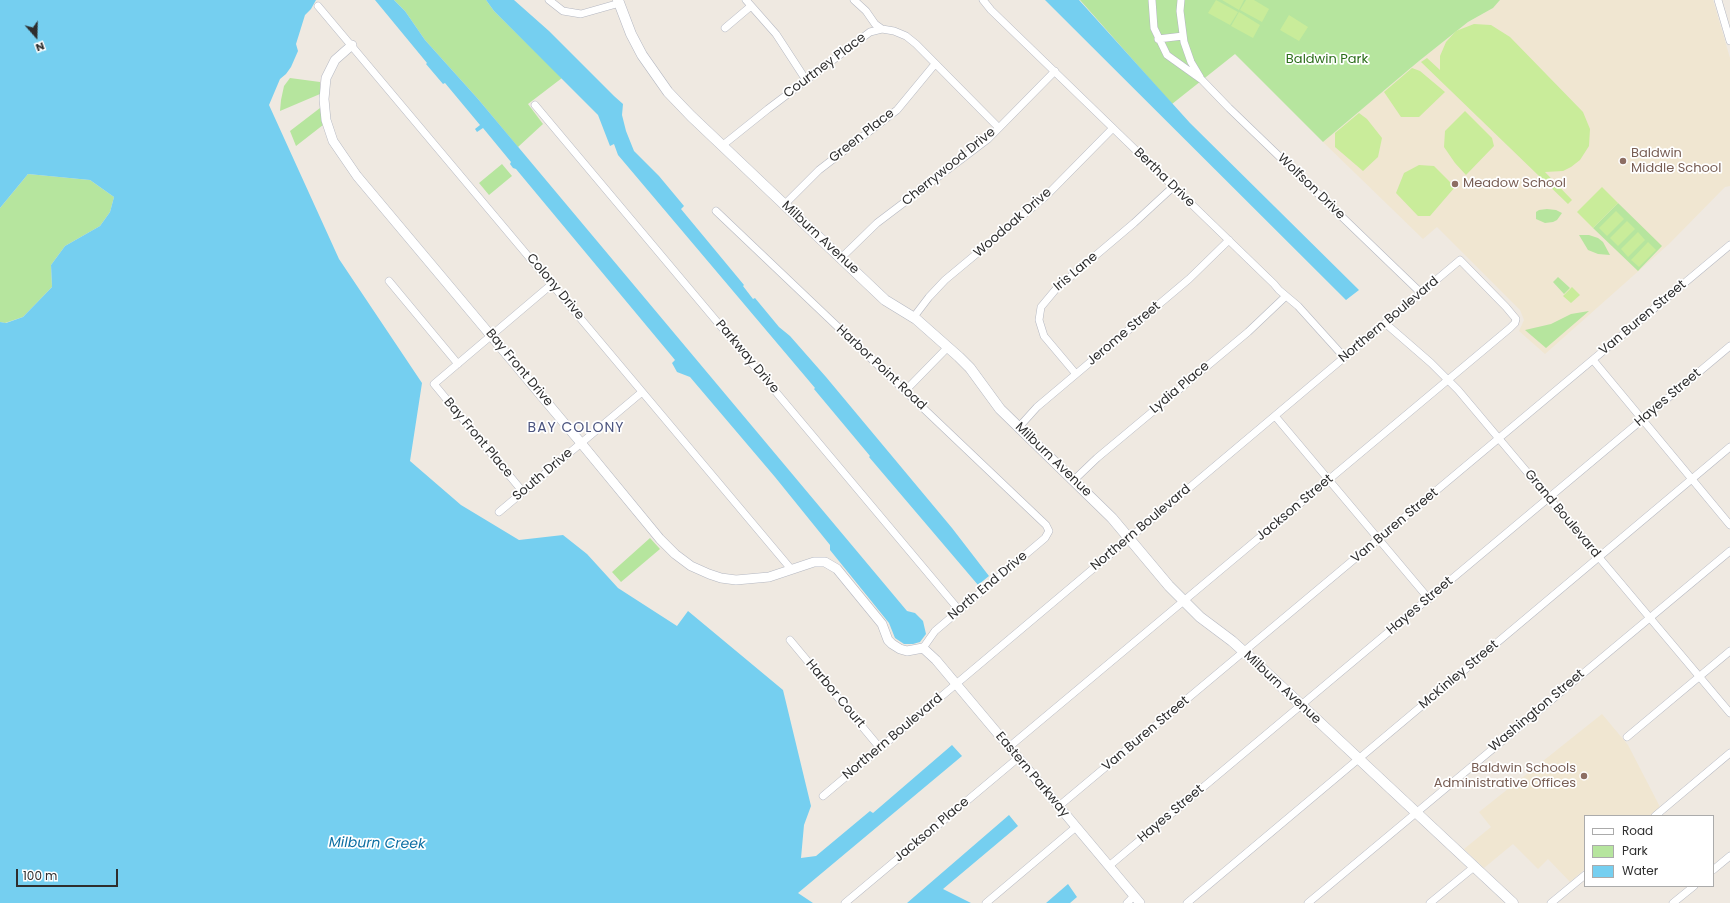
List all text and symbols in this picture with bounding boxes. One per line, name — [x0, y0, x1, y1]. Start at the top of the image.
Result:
north arrow — [16, 16, 56, 56]
street label: Courtney Place — [781, 30, 869, 102]
text: N — [33, 38, 47, 56]
park label: Baldwin Park — [1286, 52, 1368, 68]
street label: Green Place — [826, 106, 898, 166]
street label: Cherrywood Drive — [899, 125, 999, 209]
street label: Bertha Drive — [1130, 145, 1198, 211]
place label: Baldwin Middle School — [1631, 146, 1721, 177]
street label: Wolfson Drive — [1274, 151, 1348, 223]
marker: Baldwin Middle School — [1618, 156, 1628, 166]
place label: Meadow School — [1463, 176, 1566, 192]
marker: Meadow School — [1450, 179, 1460, 189]
street label: Woodoak Drive — [971, 185, 1055, 261]
street label: Milburn Avenue — [778, 198, 862, 278]
street label: Iris Lane — [1051, 249, 1101, 295]
street label: Colony Drive — [523, 251, 587, 323]
street label: Northern Boulevard — [1336, 274, 1442, 366]
street label: Van Buren Street — [1596, 277, 1690, 359]
street label: Jerome Street — [1084, 299, 1164, 369]
street label: Parkway Drive — [712, 317, 782, 397]
street label: Harbor Point Road — [833, 322, 929, 414]
street label: Bay Front Drive — [482, 326, 556, 410]
street label: Lydia Place — [1147, 359, 1213, 417]
street label: Hayes Street — [1632, 366, 1704, 430]
street label: Bay Front Place — [440, 395, 516, 481]
district label: BAY COLONY — [528, 420, 624, 436]
street label: Milburn Avenue — [1012, 420, 1094, 500]
street label: South Drive — [510, 445, 576, 505]
street label: Grand Boulevard — [1521, 467, 1603, 561]
street label: Jackson Street — [1254, 471, 1336, 545]
street label: Northern Boulevard — [1088, 482, 1194, 574]
street label: Van Buren Street — [1348, 485, 1442, 567]
street label: North End Drive — [945, 548, 1031, 624]
street label: Hayes Street — [1384, 574, 1456, 638]
street label: McKinley Street — [1416, 637, 1502, 713]
street label: Milburn Avenue — [1240, 648, 1324, 728]
street label: Harbor Court — [802, 657, 868, 731]
street label: Washington Street — [1486, 667, 1588, 755]
street label: Northern Boulevard — [840, 691, 946, 783]
street label: Van Buren Street — [1099, 693, 1193, 775]
street label: Eastern Parkway — [992, 729, 1072, 821]
place label: Baldwin Schools Administrative Offices — [1434, 761, 1576, 792]
marker: Baldwin Schools Administrative Offices — [1579, 771, 1589, 781]
street label: Hayes Street — [1135, 782, 1207, 846]
street label: Jackson Place — [892, 794, 972, 866]
legend — [1584, 815, 1714, 887]
text: Road — [1622, 822, 1653, 839]
water label: Milburn Creek — [329, 835, 425, 853]
text: Park — [1622, 842, 1648, 859]
scale bar — [18, 861, 120, 887]
text: Water — [1622, 862, 1658, 879]
text: 100 m — [23, 867, 57, 884]

